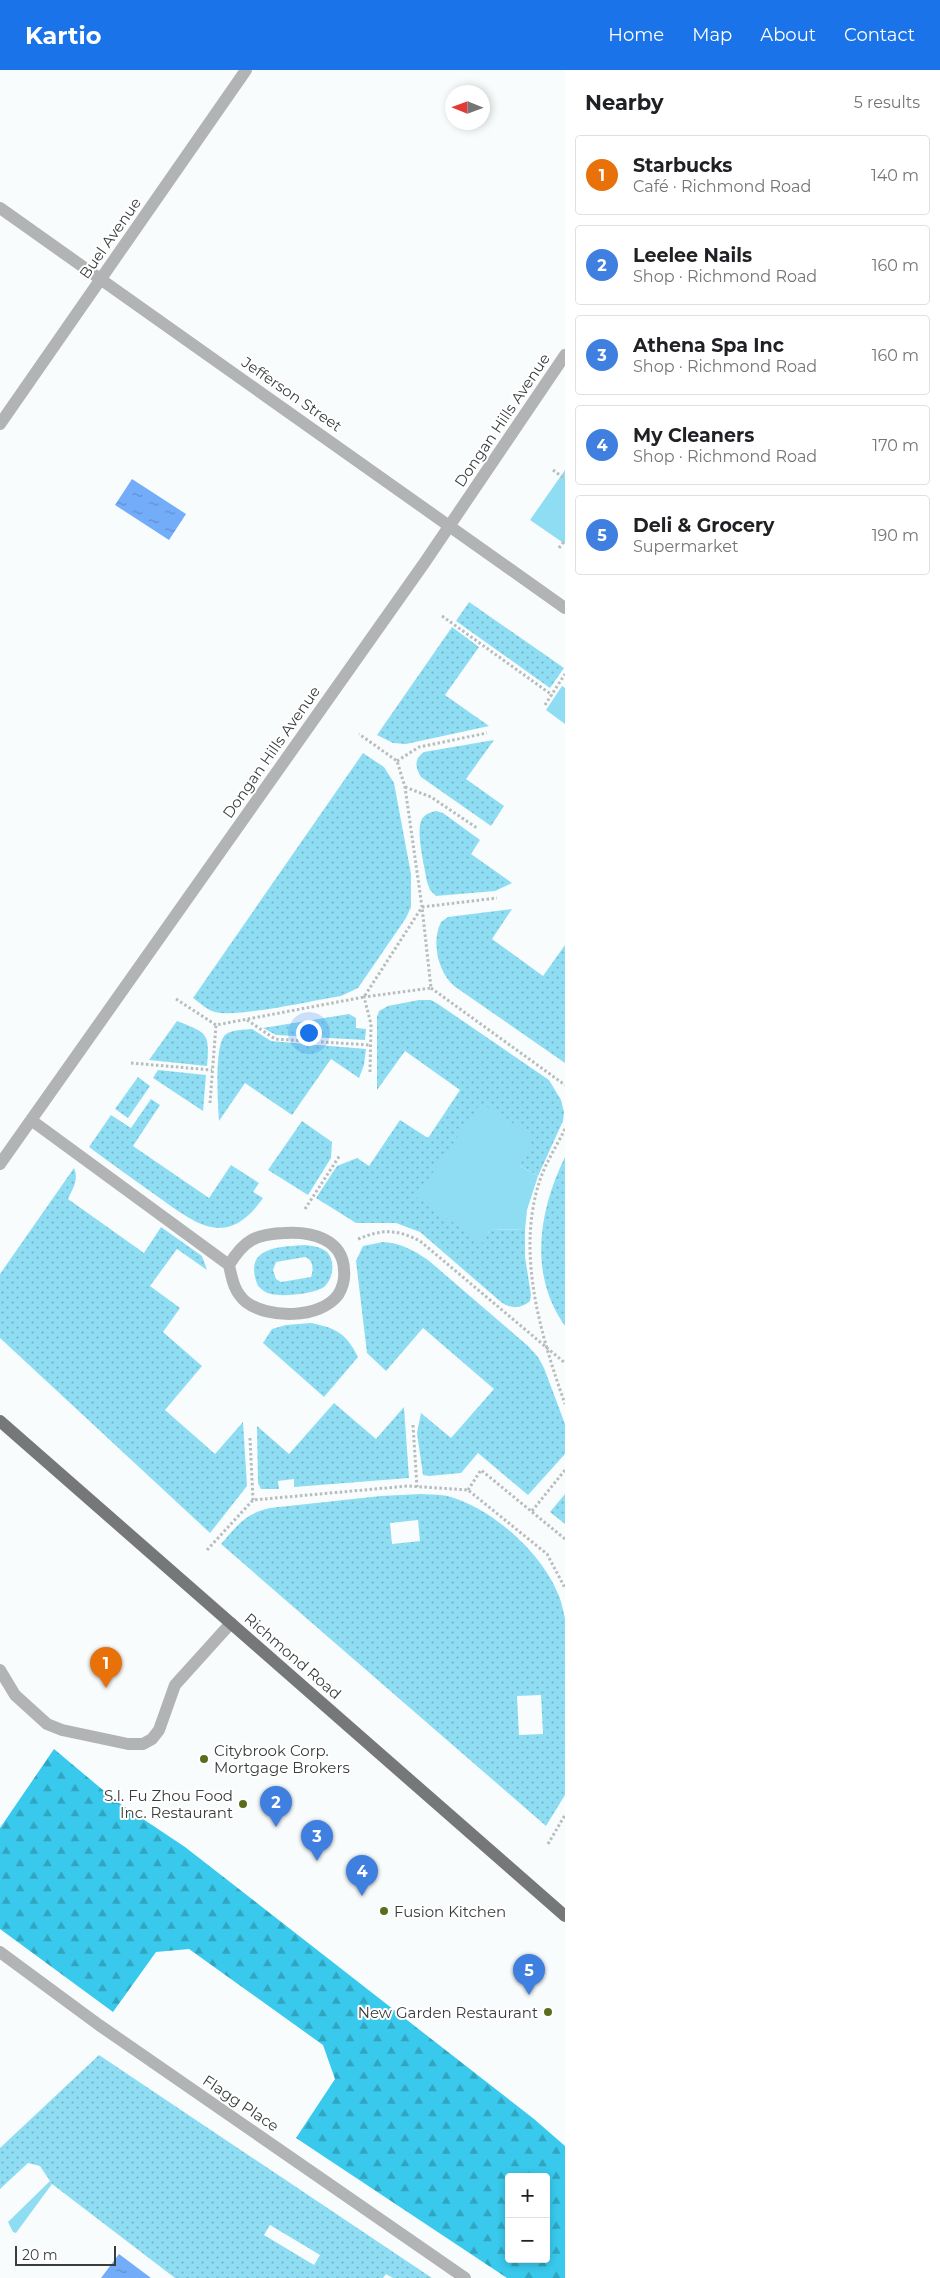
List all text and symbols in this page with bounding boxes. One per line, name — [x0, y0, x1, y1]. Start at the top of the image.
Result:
text: Kartio — [25, 21, 101, 50]
text: Home — [608, 24, 664, 46]
text: Map — [692, 24, 732, 46]
text: About — [760, 24, 816, 46]
text: Contact — [844, 24, 915, 46]
north arrow — [445, 85, 490, 130]
text: Nearby — [585, 90, 664, 115]
text: 5 results — [854, 93, 920, 112]
text: Starbucks — [633, 154, 732, 177]
text: 1 — [599, 166, 605, 185]
text: 140 m — [871, 166, 919, 185]
text: Café · Richmond Road — [633, 177, 811, 196]
street label: Buel Avenue — [75, 194, 145, 282]
text: Leelee Nails — [633, 244, 752, 267]
text: 2 — [597, 256, 607, 275]
text: 160 m — [872, 256, 919, 275]
text: Shop · Richmond Road — [633, 267, 817, 286]
text: Athena Spa Inc — [633, 334, 784, 357]
text: 3 — [597, 346, 607, 365]
text: 160 m — [872, 346, 919, 365]
street label: Dongan Hills Avenue — [450, 349, 554, 491]
street label: Jefferson Street — [237, 352, 346, 436]
text: Shop · Richmond Road — [633, 357, 817, 376]
text: My Cleaners — [633, 424, 754, 447]
text: 4 — [596, 436, 608, 455]
text: 170 m — [872, 436, 919, 455]
text: Shop · Richmond Road — [633, 447, 817, 466]
text: Deli & Grocery — [633, 514, 774, 537]
text: 5 — [597, 526, 607, 545]
text: 190 m — [872, 526, 919, 545]
text: Supermarket — [633, 537, 739, 556]
street label: Dongan Hills Avenue — [218, 682, 324, 822]
your location — [296, 1020, 322, 1046]
street label: Richmond Road — [241, 1609, 345, 1703]
pin: 1 — [90, 1647, 122, 1688]
place label: Citybrook Corp. Mortgage Brokers — [214, 1741, 350, 1777]
marker: Citybrook Corp. Mortgage Brokers — [198, 1753, 210, 1765]
place label: S.I. Fu Zhou Food Inc. Restaurant — [104, 1786, 233, 1822]
pin: 2 — [260, 1786, 292, 1827]
marker: S.I. Fu Zhou Food Inc. Restaurant — [237, 1798, 249, 1810]
pin: 3 — [301, 1820, 333, 1861]
pin: 4 — [346, 1855, 378, 1896]
place label: Fusion Kitchen — [394, 1902, 506, 1921]
marker: Fusion Kitchen — [378, 1905, 390, 1917]
pin: 5 — [513, 1954, 545, 1995]
place label: New Garden Restaurant — [358, 2003, 538, 2022]
marker: New Garden Restaurant — [542, 2006, 554, 2018]
street label: Flagg Place — [199, 2071, 283, 2135]
map controls — [505, 2173, 550, 2263]
button: + — [505, 2173, 550, 2218]
button: − — [505, 2218, 550, 2263]
scale bar — [15, 2243, 116, 2266]
text: 20 m — [22, 2246, 58, 2264]

